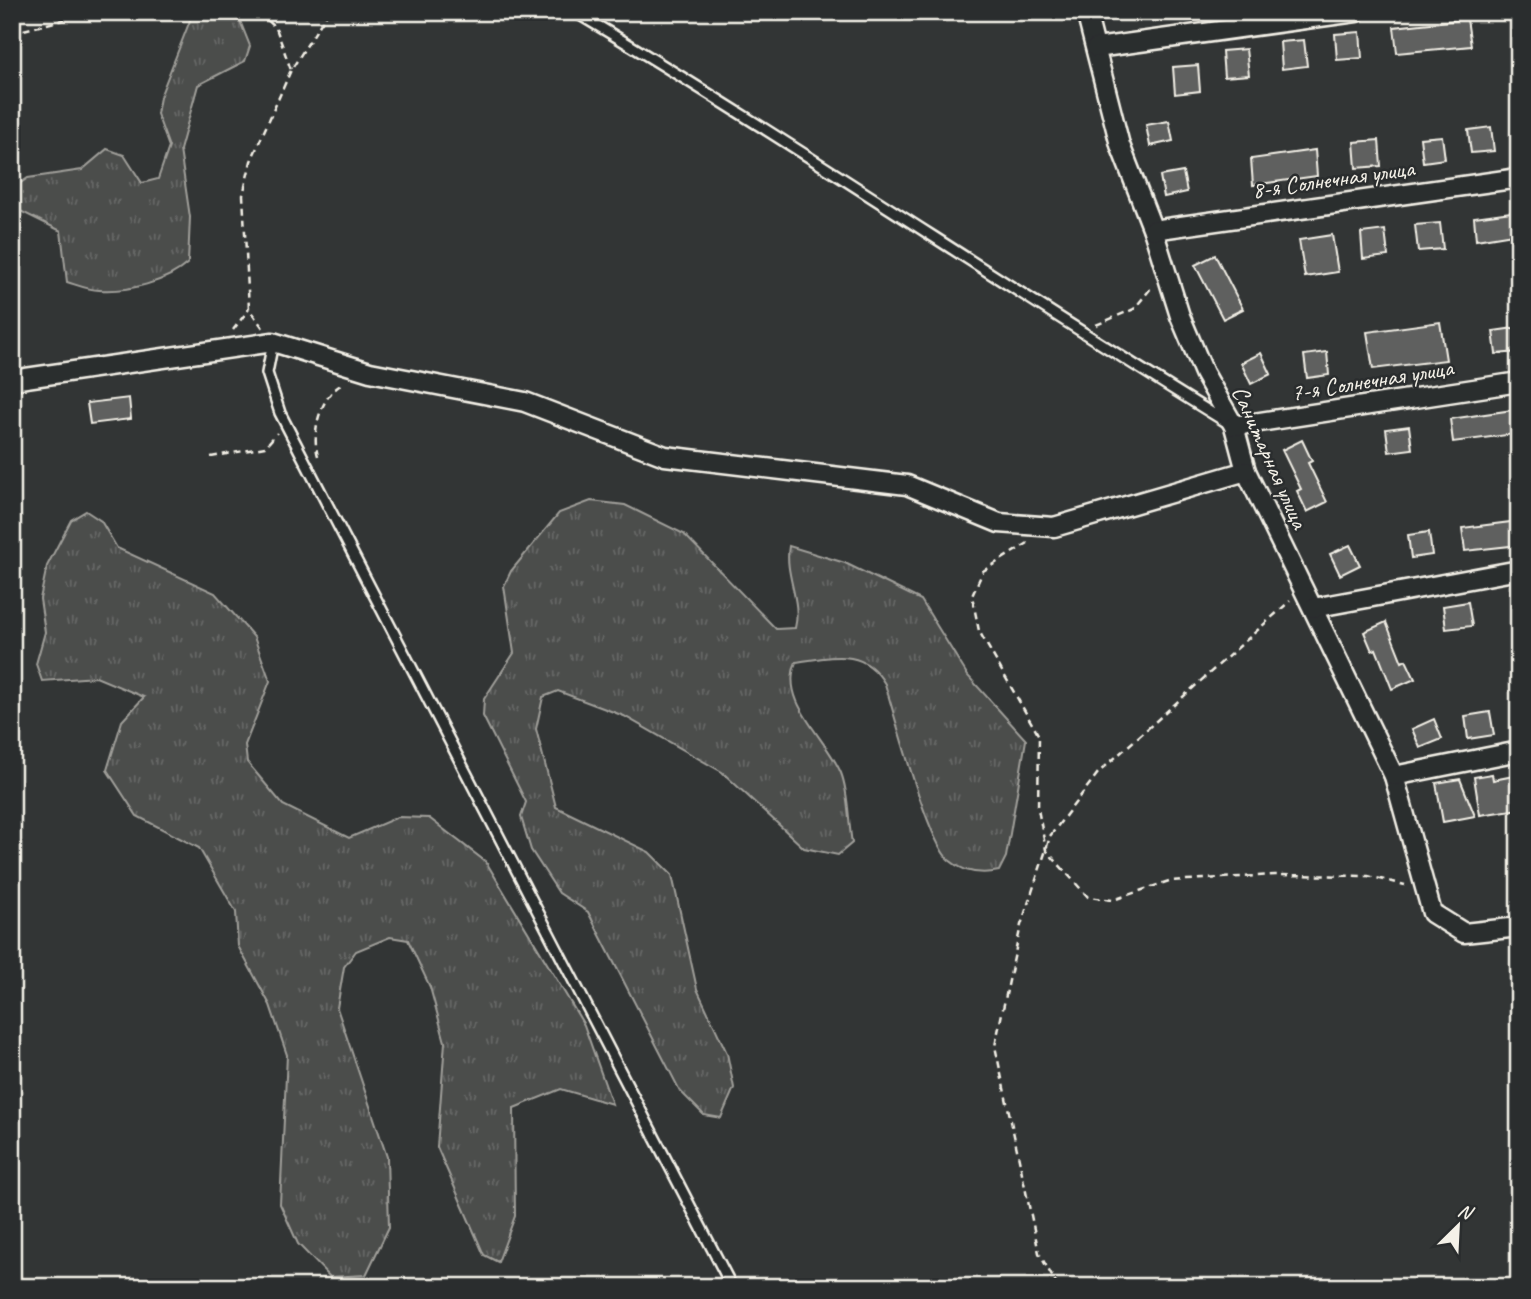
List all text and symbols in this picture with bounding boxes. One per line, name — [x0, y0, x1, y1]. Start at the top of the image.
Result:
street label: 8-я Солнечная улица — [1250, 153, 1417, 205]
street label: 7-я Солнечная улица — [1289, 352, 1456, 408]
street label: Санитарная улица — [1225, 381, 1315, 534]
north arrow — [1422, 1190, 1492, 1260]
text: N — [1454, 1198, 1478, 1226]

